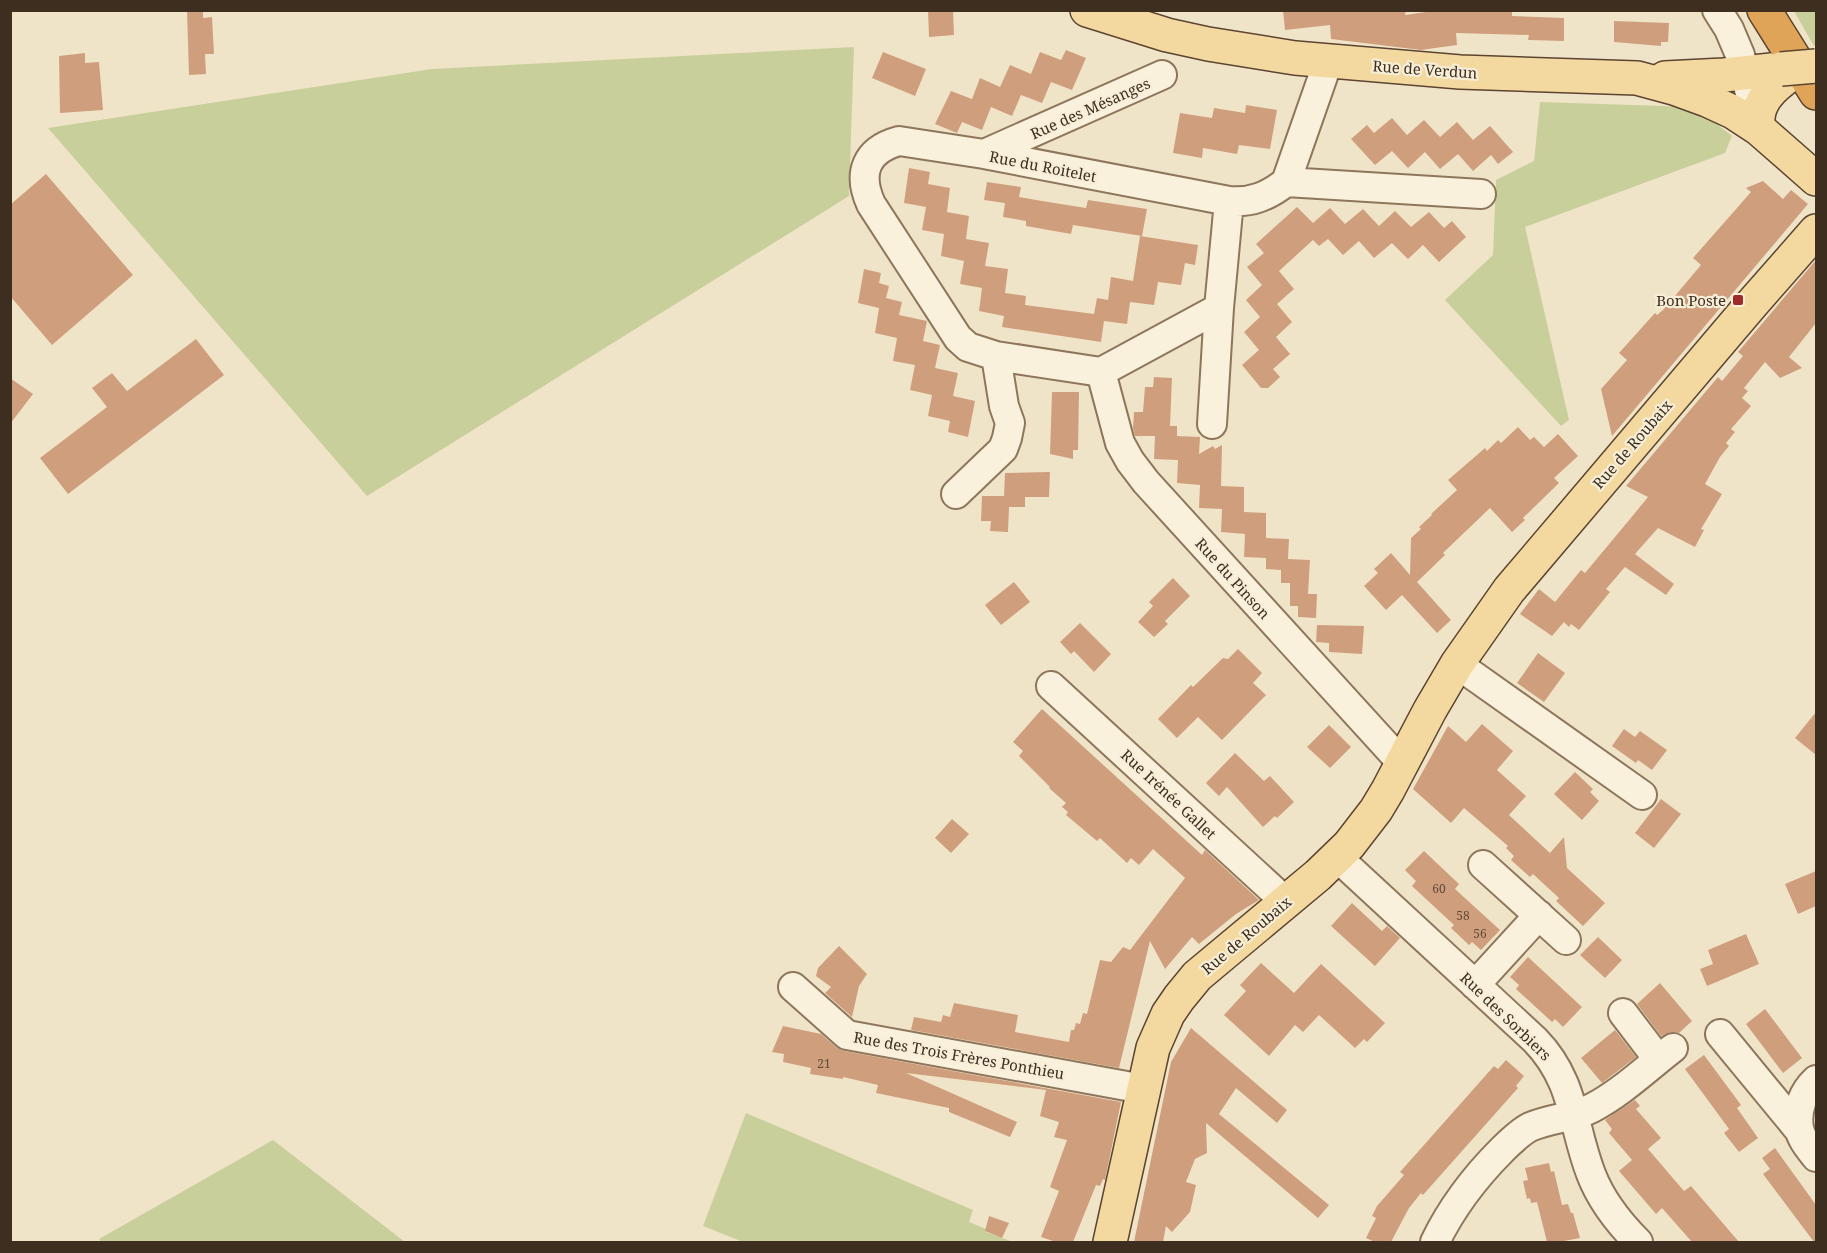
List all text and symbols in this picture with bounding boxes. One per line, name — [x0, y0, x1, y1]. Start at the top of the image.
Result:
street label: Rue de Verdun — [1372, 55, 1478, 83]
street label: Rue des Mésanges — [1027, 73, 1153, 143]
street label: Rue du Roitelet — [988, 146, 1098, 186]
place label: Bon Poste — [1656, 290, 1726, 310]
marker: Bon Poste — [1731, 293, 1745, 307]
street label: Rue de Roubaix — [1588, 395, 1676, 493]
street label: Rue du Pinson — [1191, 533, 1275, 623]
street label: Rue Irénée Gallet — [1117, 745, 1221, 843]
house number: 60 — [1432, 880, 1446, 897]
street label: Rue de Roubaix — [1197, 891, 1295, 979]
house number: 58 — [1456, 907, 1470, 924]
house number: 56 — [1473, 925, 1487, 942]
street label: Rue des Sorbiers — [1456, 967, 1556, 1065]
street label: Rue des Trois Frères Ponthieu — [852, 1027, 1066, 1083]
house number: 21 — [817, 1055, 831, 1072]

